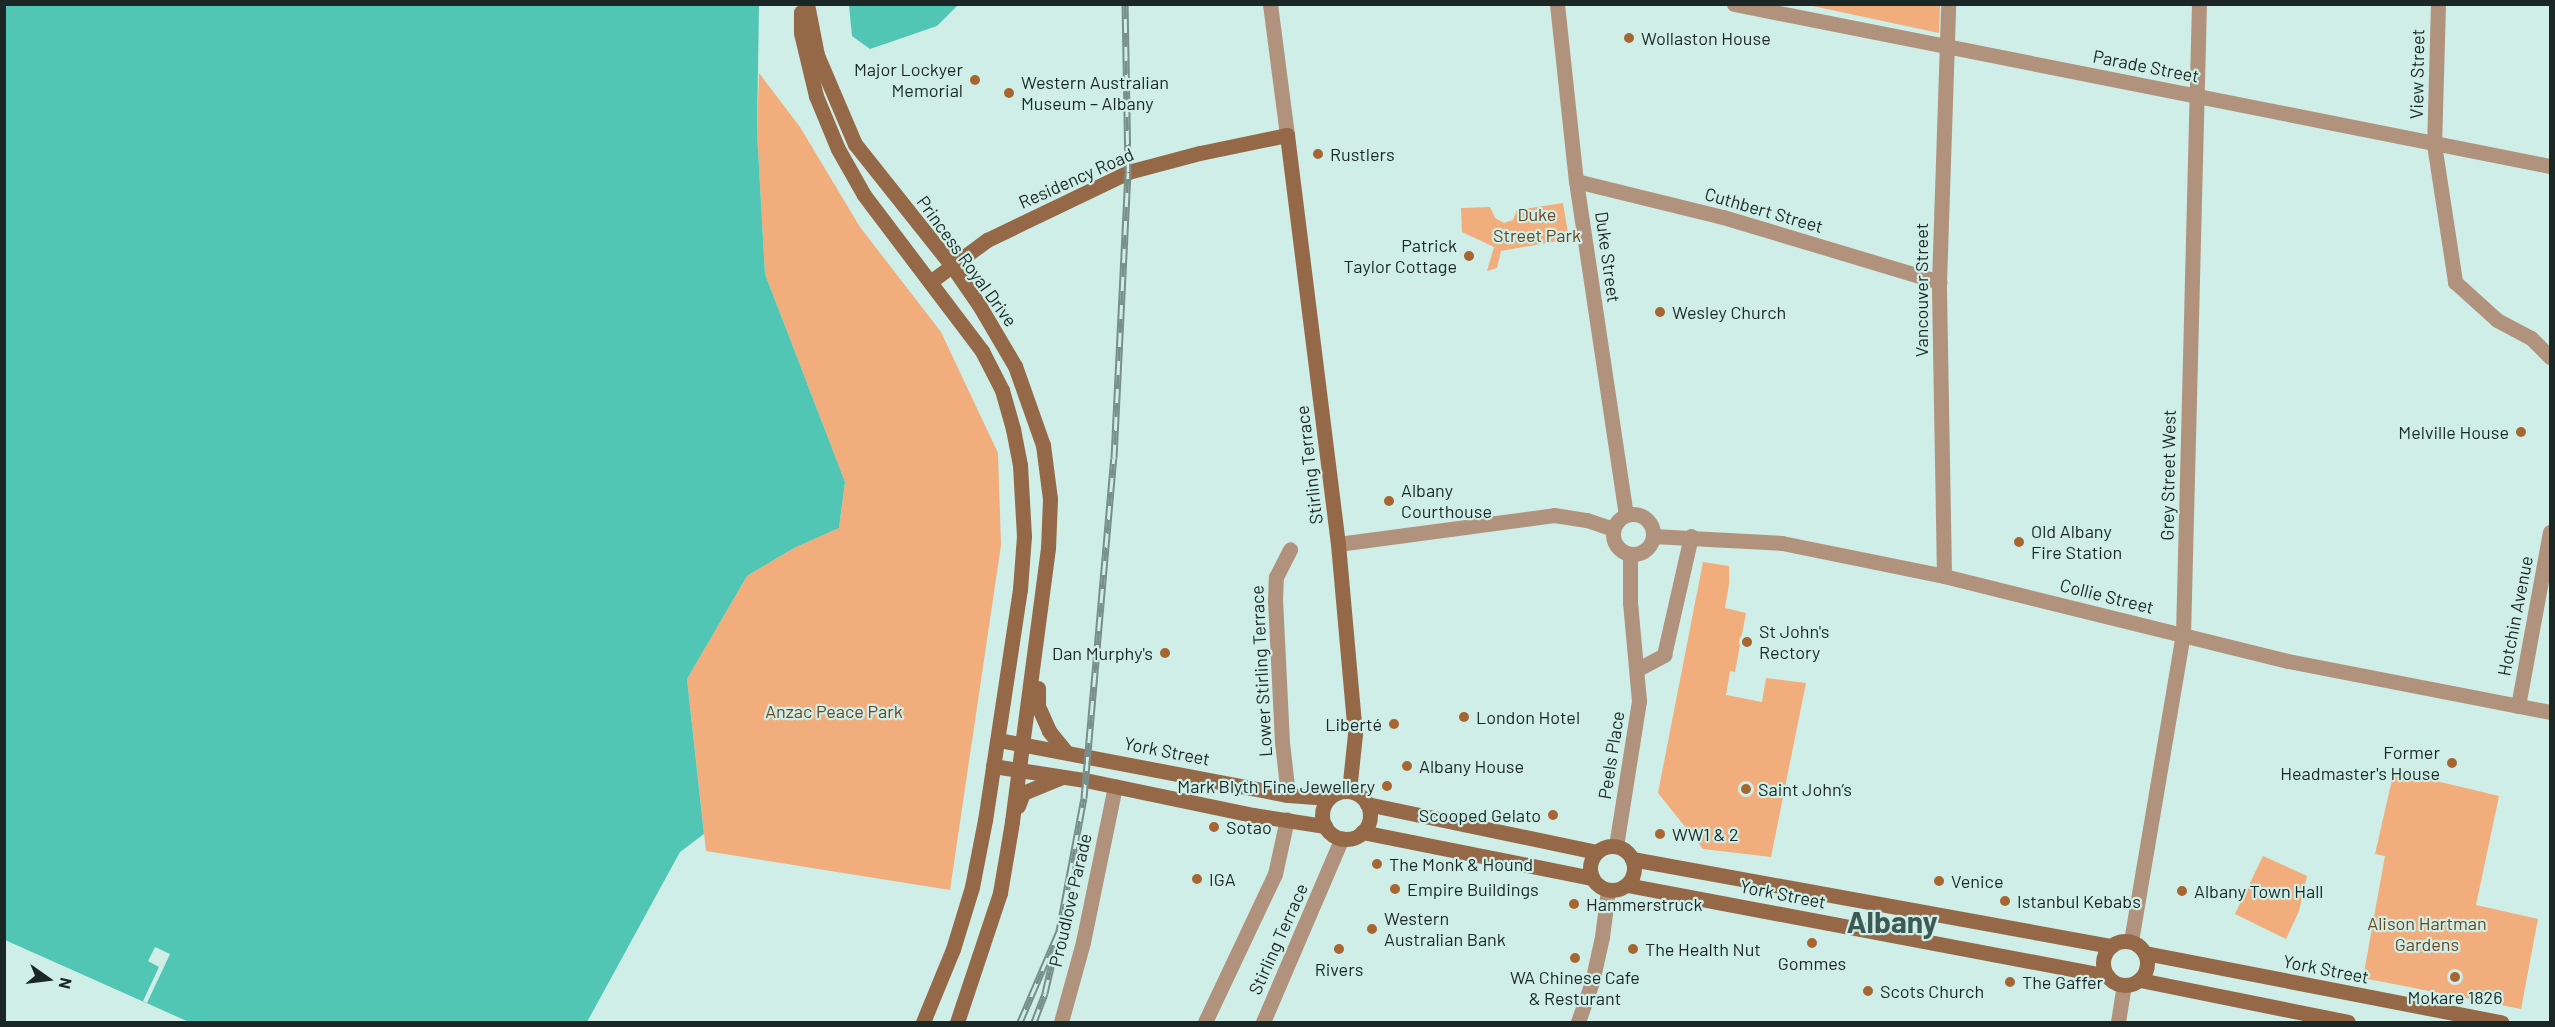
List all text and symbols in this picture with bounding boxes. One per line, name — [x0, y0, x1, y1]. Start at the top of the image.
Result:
place label: Wollaston House — [1641, 27, 1771, 49]
street label: View Street — [2405, 29, 2429, 119]
marker: Wollaston House — [1622, 31, 1636, 45]
street label: Parade Street — [2091, 45, 2201, 87]
place label: Major Lockyer Memorial — [854, 59, 963, 101]
place label: Western Australian Museum – Albany — [1021, 72, 1169, 115]
marker: Major Lockyer Memorial — [968, 73, 982, 87]
marker: Western Australian Museum – Albany — [1002, 86, 1016, 100]
street label: Residency Road — [1015, 143, 1137, 213]
place label: Rustlers — [1330, 143, 1395, 165]
marker: Rustlers — [1311, 147, 1325, 161]
street label: Cuthbert Street — [1702, 183, 1826, 237]
street label: Princess Royal Drive — [912, 191, 1022, 331]
park label: Duke Street Park — [1493, 204, 1581, 246]
street label: Duke Street — [1591, 210, 1625, 304]
street label: Vancouver Street — [1910, 223, 1932, 357]
place label: Patrick Taylor Cottage — [1343, 235, 1457, 278]
marker: Patrick Taylor Cottage — [1462, 249, 1476, 263]
place label: Wesley Church — [1672, 301, 1786, 323]
marker: Wesley Church — [1653, 305, 1667, 319]
street label: Stirling Terrace — [1291, 404, 1327, 526]
street label: Grey Street West — [2156, 409, 2180, 541]
place label: Melville House — [2398, 421, 2509, 443]
marker: Melville House — [2514, 425, 2528, 439]
place label: Albany Courthouse — [1401, 480, 1492, 522]
marker: Albany Courthouse — [1382, 494, 1396, 508]
place label: Old Albany Fire Station — [2031, 521, 2122, 564]
marker: Old Albany Fire Station — [2012, 535, 2026, 549]
street label: Hotchin Avenue — [2493, 554, 2537, 678]
street label: Collie Street — [2058, 574, 2156, 618]
street label: Lower Stirling Terrace — [1246, 585, 1276, 757]
place label: St John's Rectory — [1759, 621, 1829, 664]
marker: St John's Rectory — [1740, 635, 1754, 649]
place label: Dan Murphy's — [1052, 642, 1153, 664]
marker: Dan Murphy's — [1158, 646, 1172, 660]
park label: Anzac Peace Park — [765, 700, 903, 722]
place label: London Hotel — [1476, 706, 1580, 728]
street label: Peels Place — [1593, 709, 1629, 801]
marker: London Hotel — [1457, 710, 1471, 724]
place label: Liberté — [1325, 713, 1382, 735]
marker: Liberté — [1387, 717, 1401, 731]
street label: York Street — [1122, 732, 1212, 770]
place label: Former Headmaster's House — [2280, 742, 2440, 784]
place label: Albany House — [1419, 755, 1524, 777]
marker: Former Headmaster's House — [2445, 756, 2459, 770]
marker: Albany House — [1400, 759, 1414, 773]
place label: Mark Blyth Fine Jewellery — [1177, 775, 1375, 797]
place label: Saint John’s — [1758, 778, 1852, 800]
marker: Mark Blyth Fine Jewellery — [1380, 779, 1394, 793]
marker: Saint John’s — [1739, 782, 1753, 796]
place label: Scooped Gelato — [1419, 804, 1541, 826]
marker: Scooped Gelato — [1546, 808, 1560, 822]
place label: Sotao — [1226, 816, 1272, 838]
marker: Sotao — [1207, 820, 1221, 834]
place label: WW1 & 2 — [1672, 823, 1739, 845]
marker: WW1 & 2 — [1653, 827, 1667, 841]
street label: Proudlove Parade — [1044, 831, 1096, 969]
place label: The Monk & Hound — [1389, 853, 1533, 875]
marker: The Monk & Hound — [1370, 857, 1384, 871]
place label: IGA — [1209, 868, 1236, 890]
place label: Venice — [1951, 870, 2004, 892]
marker: IGA — [1190, 872, 1204, 886]
marker: Venice — [1932, 874, 1946, 888]
street label: York Street — [1738, 875, 1828, 913]
place label: Empire Buildings — [1407, 878, 1539, 900]
street label: Stirling Terrace — [1244, 880, 1312, 998]
place label: Albany Town Hall — [2194, 880, 2324, 902]
marker: Empire Buildings — [1388, 882, 1402, 896]
marker: Albany Town Hall — [2175, 884, 2189, 898]
place label: Istanbul Kebabs — [2017, 890, 2141, 912]
place label: Hammerstruck — [1586, 893, 1702, 915]
marker: Istanbul Kebabs — [1998, 894, 2012, 908]
marker: Hammerstruck — [1567, 897, 1581, 911]
district label: Albany — [1846, 903, 1938, 939]
place label: Western Australian Bank — [1384, 908, 1506, 950]
park label: Alison Hartman Gardens — [2367, 913, 2487, 956]
marker: Western Australian Bank — [1365, 922, 1379, 936]
marker: Gommes — [1805, 936, 1819, 950]
place label: The Health Nut — [1645, 938, 1761, 960]
marker: Rivers — [1332, 942, 1346, 956]
marker: The Health Nut — [1626, 942, 1640, 956]
north arrow — [18, 949, 78, 1009]
street label: York Street — [2281, 950, 2371, 988]
marker: WA Chinese Cafe & Resturant — [1568, 951, 1582, 965]
place label: Gommes — [1778, 952, 1846, 974]
place label: Rivers — [1315, 958, 1363, 980]
place label: WA Chinese Cafe & Resturant — [1510, 967, 1640, 1010]
marker: Mokare 1826 — [2448, 970, 2462, 984]
place label: The Gaffer — [2022, 971, 2103, 993]
marker: The Gaffer — [2003, 975, 2017, 989]
text: N — [55, 976, 76, 991]
place label: Scots Church — [1880, 980, 1984, 1002]
marker: Scots Church — [1861, 984, 1875, 998]
place label: Mokare 1826 — [2408, 986, 2502, 1008]

